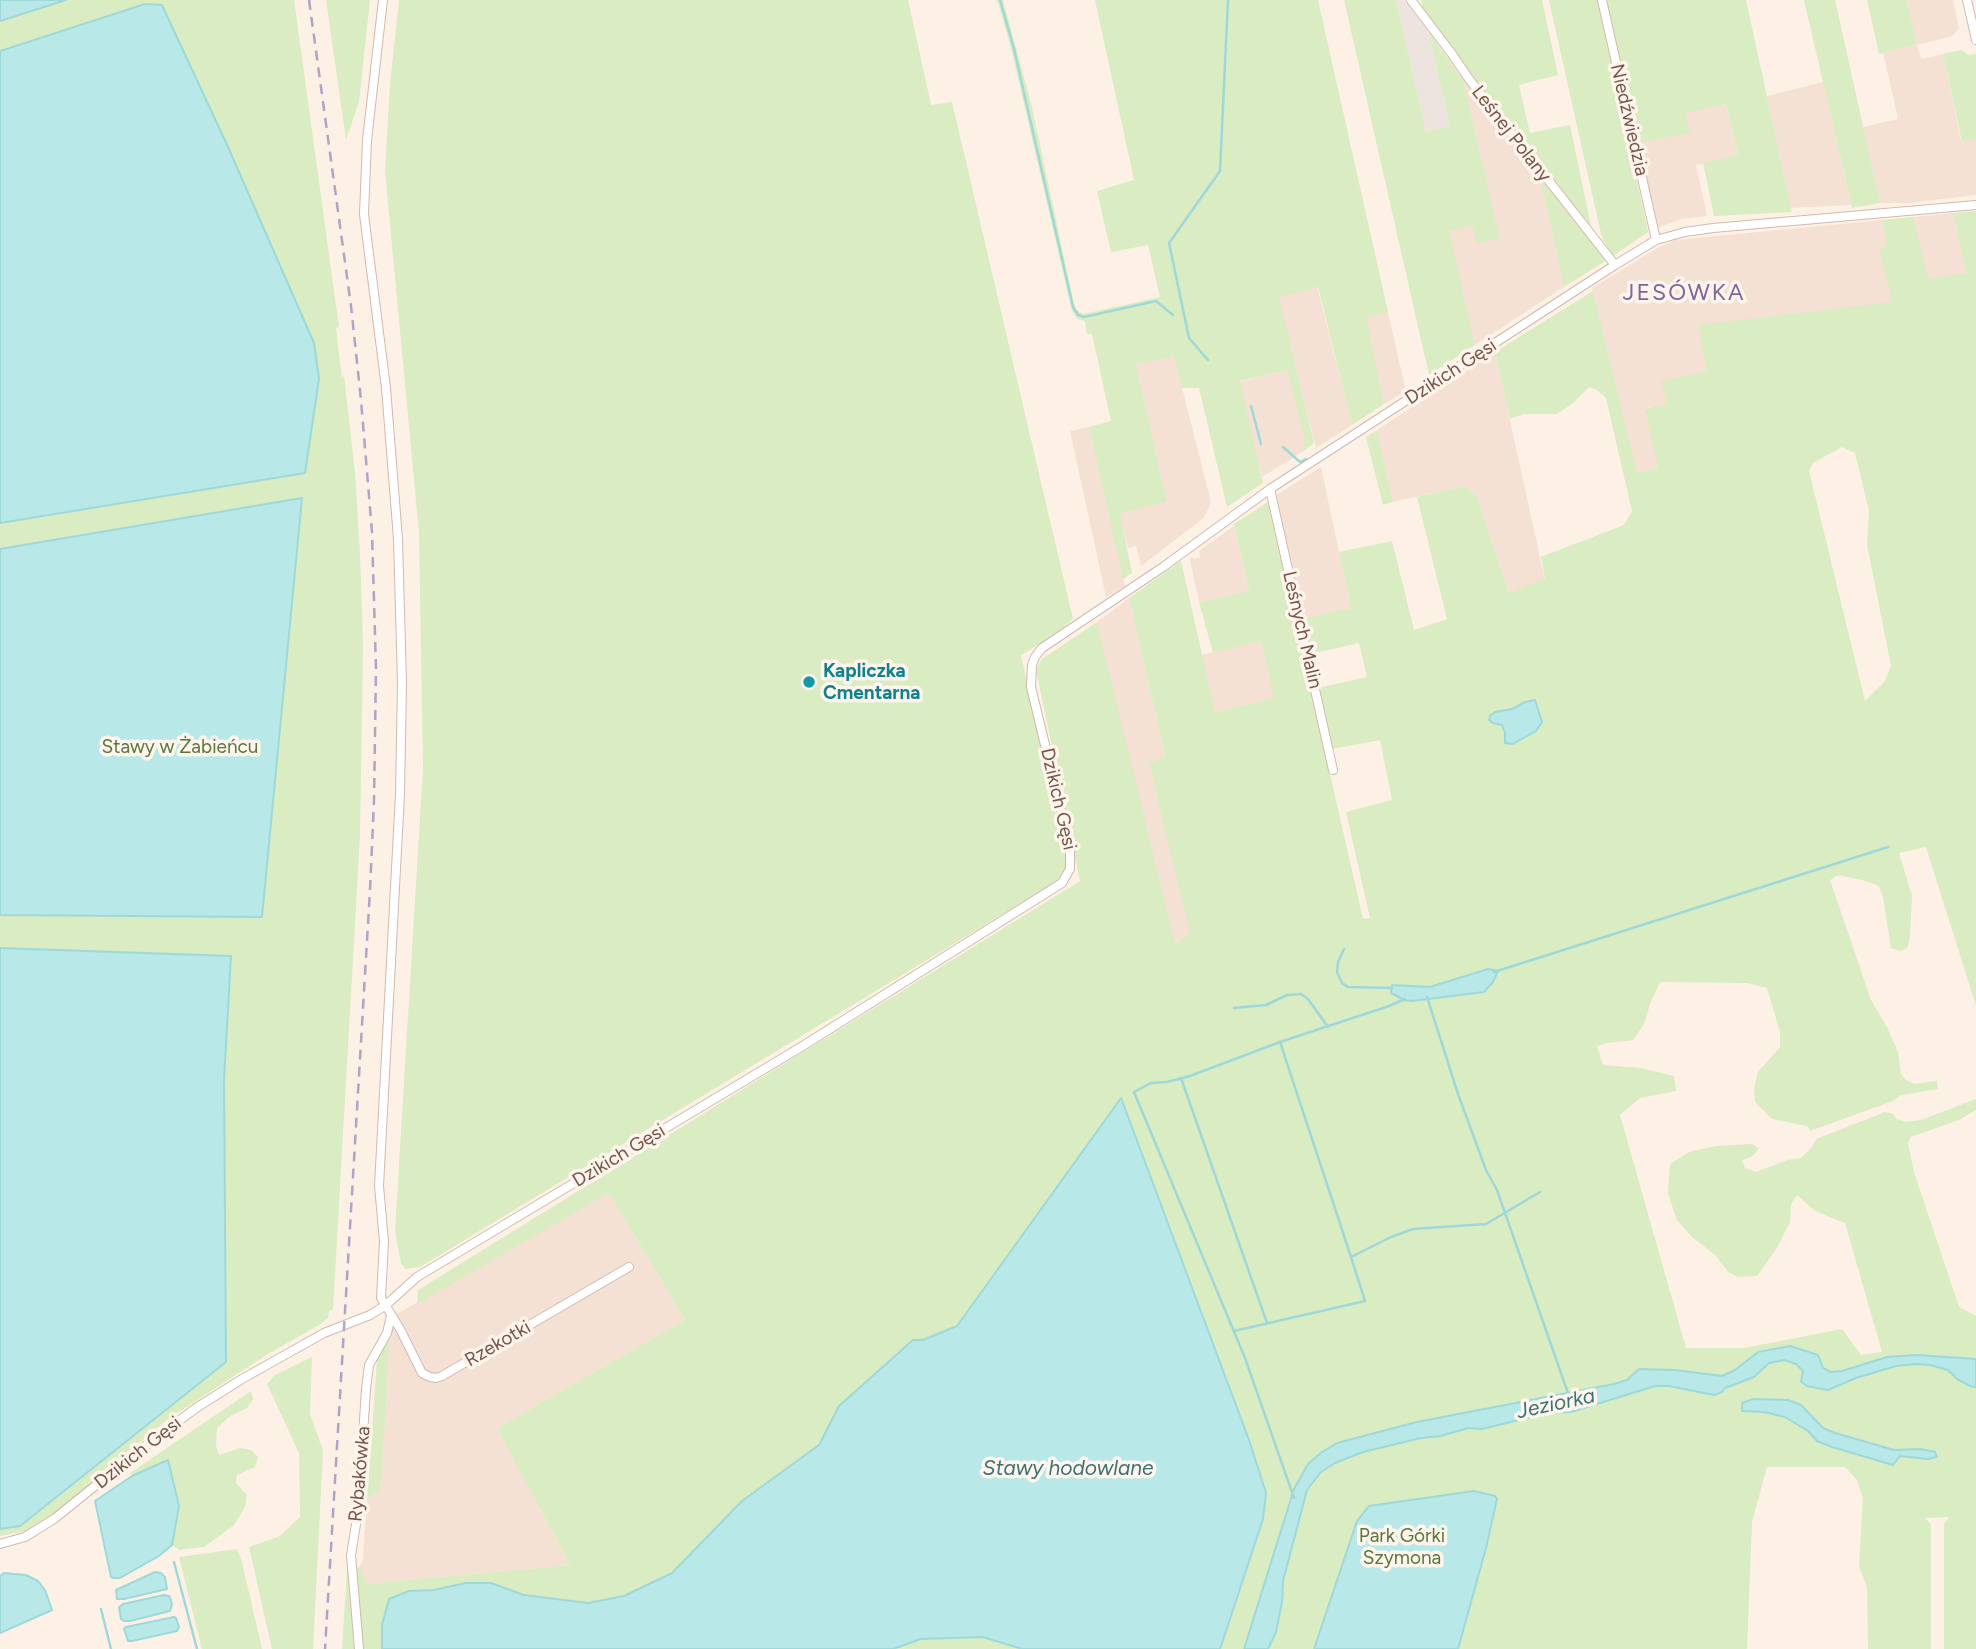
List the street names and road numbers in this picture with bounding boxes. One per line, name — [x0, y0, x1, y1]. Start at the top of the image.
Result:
street label: Niedźwiedzia — [1605, 62, 1653, 178]
street label: Leśnej Polany — [1466, 81, 1556, 187]
street label: Dzikich Gęsi — [1401, 334, 1501, 410]
street label: Leśnych Malin — [1277, 569, 1327, 691]
street label: Dzikich Gęsi — [1035, 746, 1081, 852]
street label: Dzikich Gęsi — [569, 1119, 669, 1193]
street label: Rzekotki — [461, 1316, 535, 1372]
street label: Dzikich Gęsi — [90, 1412, 186, 1494]
street label: Rybakówka — [344, 1425, 376, 1523]

